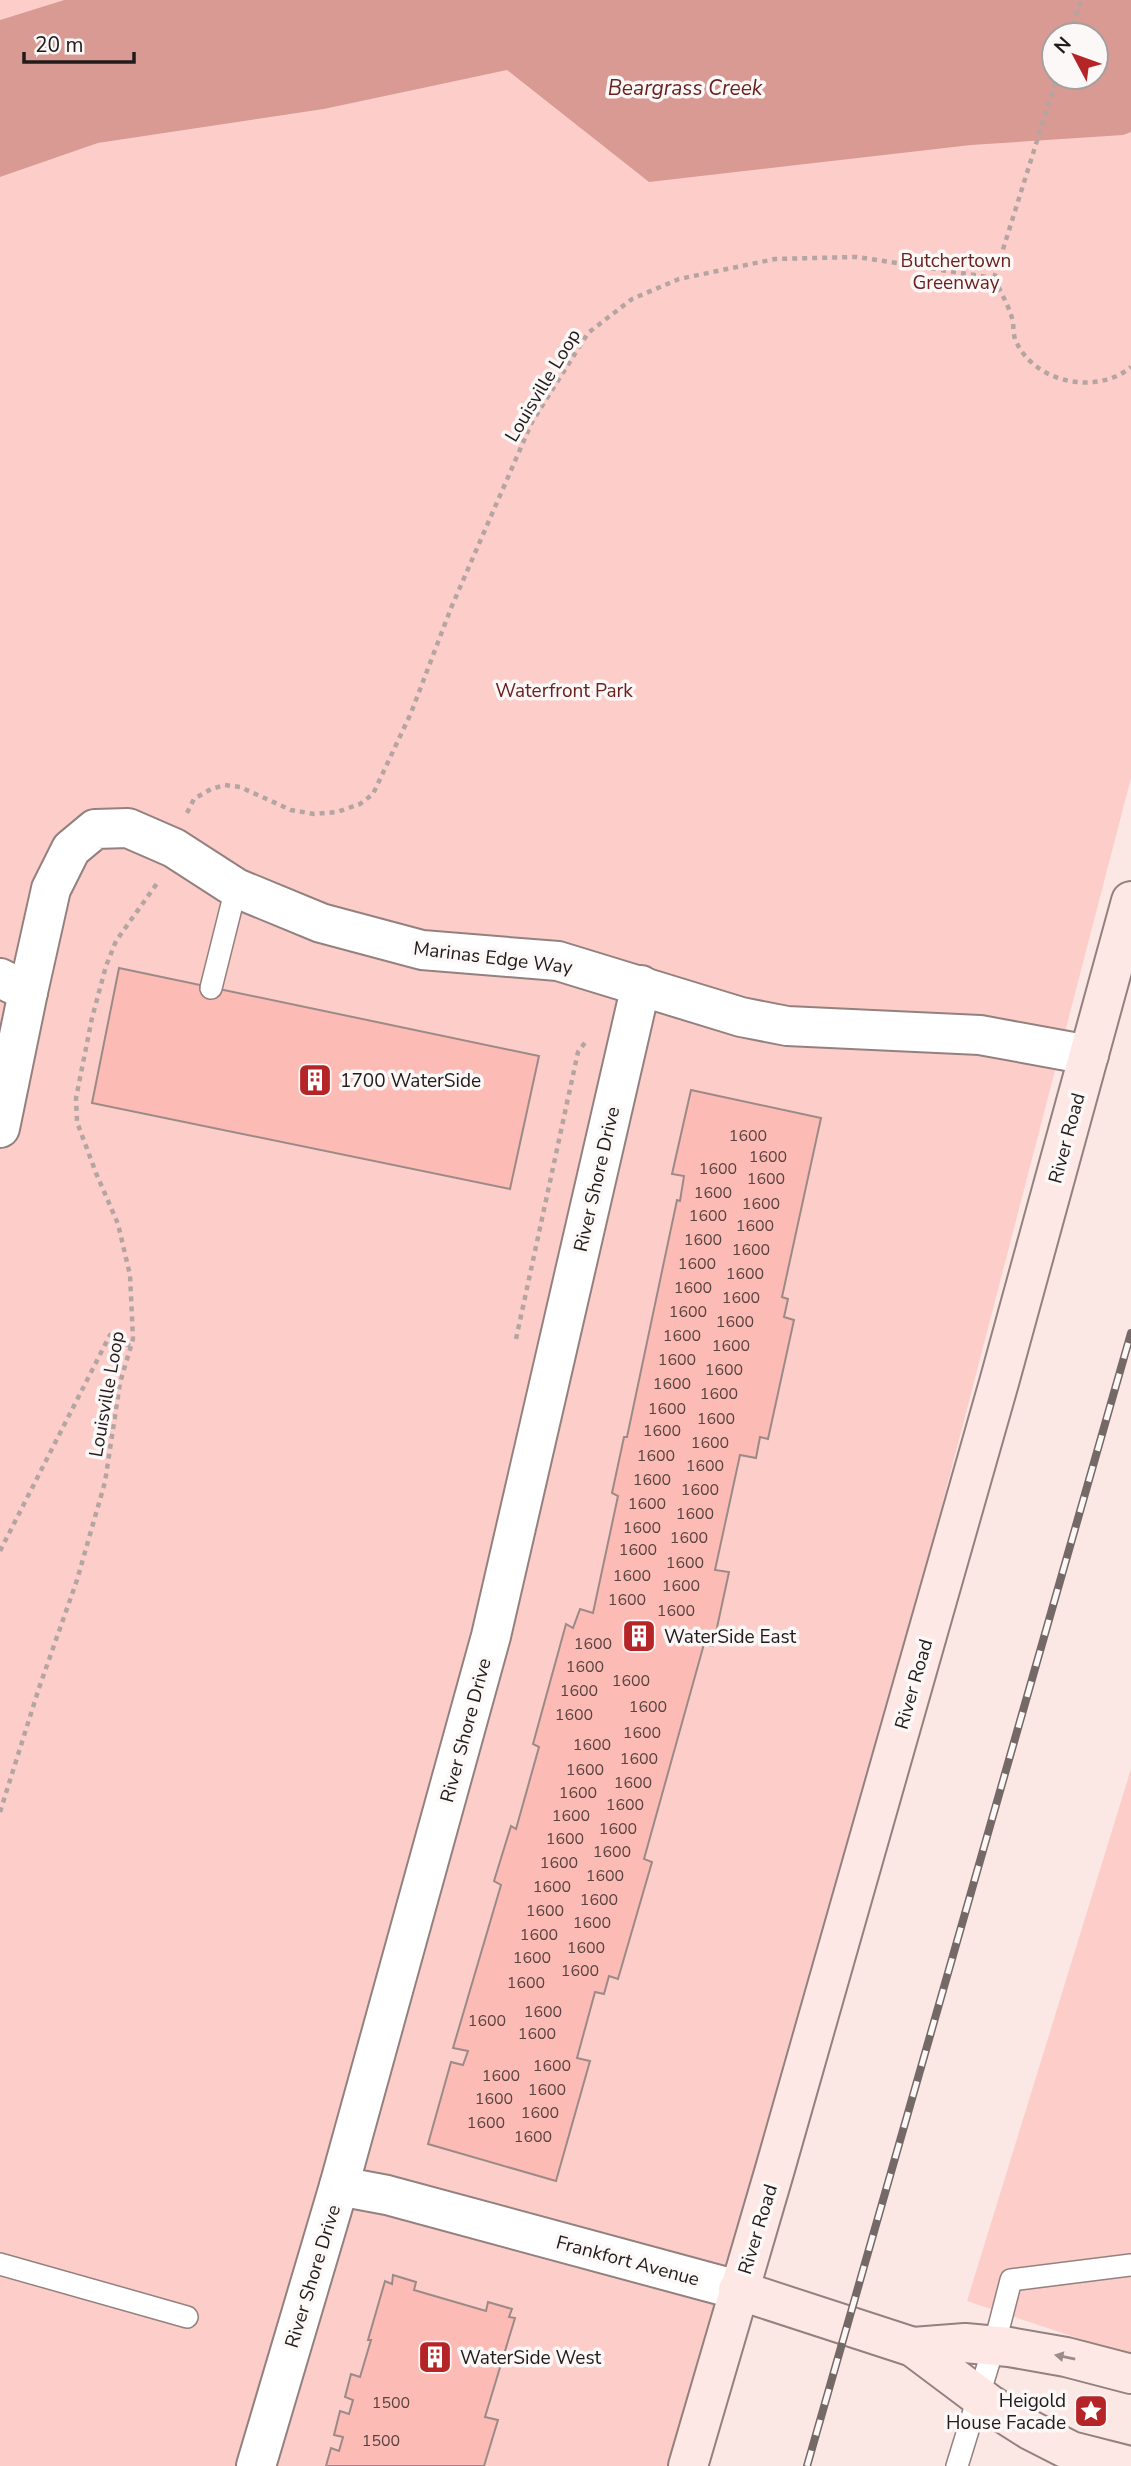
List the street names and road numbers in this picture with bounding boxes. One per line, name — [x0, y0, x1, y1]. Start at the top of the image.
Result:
street label: Louisville Loop — [499, 324, 587, 447]
street label: Marinas Edge Way — [412, 935, 574, 981]
street label: River Road — [1042, 1090, 1092, 1186]
street label: River Shore Drive — [568, 1104, 626, 1254]
street label: Louisville Loop — [83, 1329, 131, 1459]
street label: River Road — [889, 1636, 939, 1732]
street label: River Shore Drive — [434, 1655, 498, 1805]
street label: River Road — [732, 2181, 784, 2277]
street label: River Shore Drive — [279, 2202, 347, 2351]
street label: Frankfort Avenue — [553, 2229, 702, 2293]

